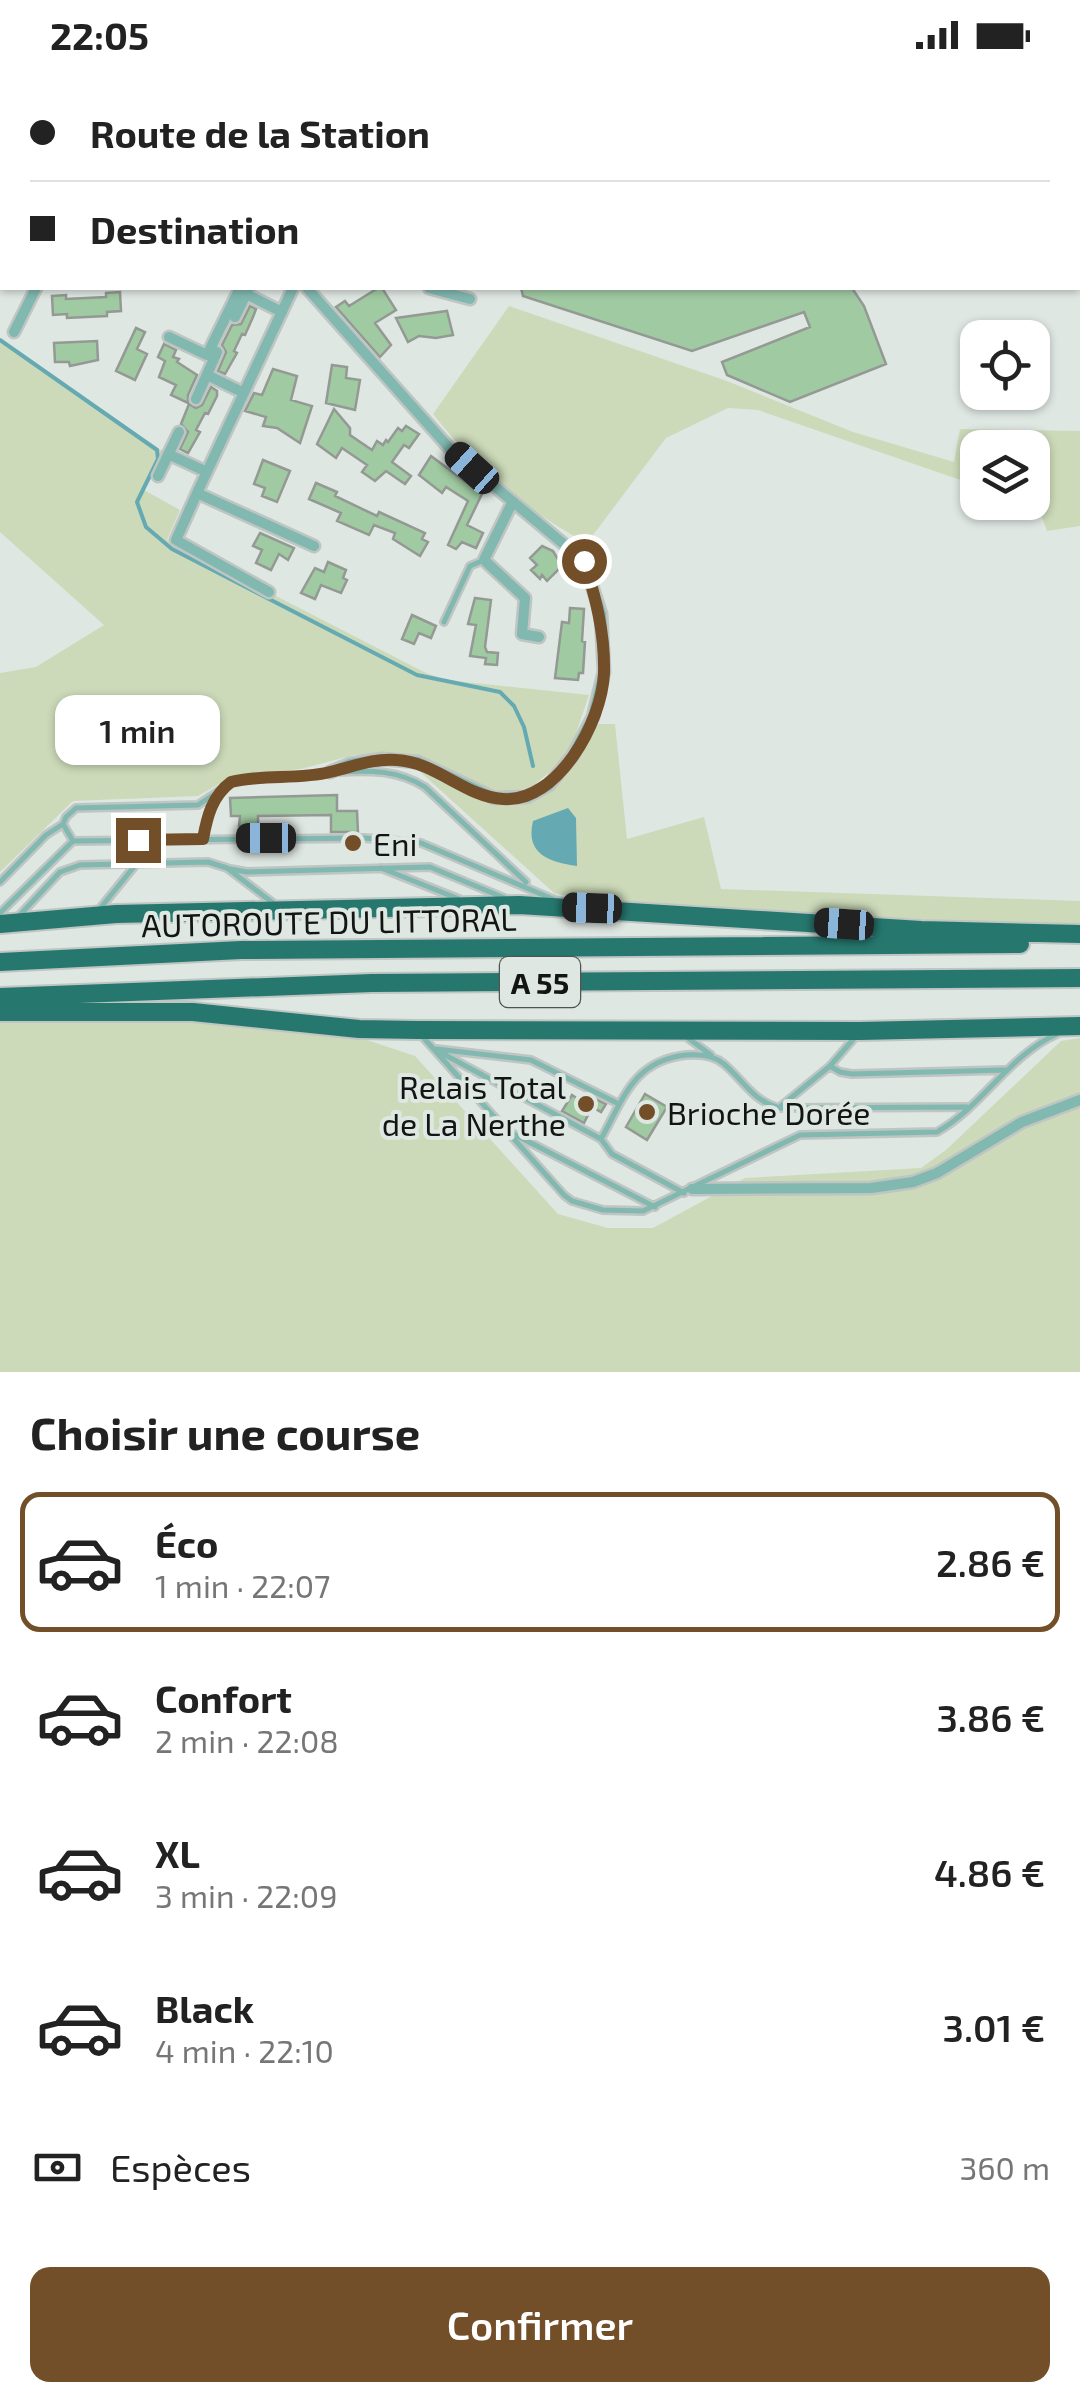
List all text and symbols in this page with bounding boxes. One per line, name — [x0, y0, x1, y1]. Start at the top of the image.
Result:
text: 22:05 — [50, 12, 149, 58]
text: Route de la Station — [90, 110, 430, 156]
text: Destination — [90, 206, 299, 252]
map controls — [960, 320, 1050, 520]
button: locate — [960, 320, 1050, 410]
button: layers — [960, 430, 1050, 520]
car — [440, 437, 504, 499]
route start — [562, 539, 607, 584]
callout: 1 min — [56, 695, 220, 765]
text: 1 min — [100, 711, 175, 749]
route end — [116, 818, 161, 863]
car — [236, 823, 296, 853]
place label: Eni — [373, 824, 417, 862]
marker: Eni — [342, 832, 364, 854]
car — [561, 892, 623, 924]
street label: AUTOROUTE DU LITTORAL — [141, 899, 517, 943]
car — [813, 907, 875, 941]
road number: A 55 — [500, 957, 580, 1007]
place label: Relais Total de La Nerthe — [382, 1067, 566, 1142]
marker: Relais Total de La Nerthe — [575, 1093, 597, 1115]
place label: Brioche Dorée — [667, 1093, 871, 1131]
marker: Brioche Dorée — [636, 1101, 658, 1123]
text: Choisir une course — [30, 1405, 420, 1459]
icon: car — [35, 1517, 125, 1607]
text: Éco — [155, 1520, 218, 1566]
text: 2.86 € — [936, 1539, 1045, 1585]
text: 1 min · 22:07 — [155, 1566, 330, 1604]
icon: car — [35, 1672, 125, 1762]
text: Confort — [155, 1675, 292, 1721]
text: 3.86 € — [936, 1694, 1045, 1740]
text: 2 min · 22:08 — [155, 1721, 339, 1759]
icon: car — [35, 1827, 125, 1917]
text: XL — [155, 1830, 200, 1876]
text: 4.86 € — [934, 1849, 1045, 1895]
text: 3 min · 22:09 — [155, 1876, 337, 1914]
icon: car — [35, 1982, 125, 2072]
text: Black — [155, 1985, 254, 2031]
text: 3.01 € — [943, 2004, 1045, 2050]
text: 4 min · 22:10 — [155, 2031, 334, 2069]
icon: cash — [30, 2140, 85, 2195]
text: Espèces — [110, 2144, 251, 2190]
text: 360 m — [959, 2148, 1050, 2186]
button: Confirmer — [30, 2267, 1050, 2382]

